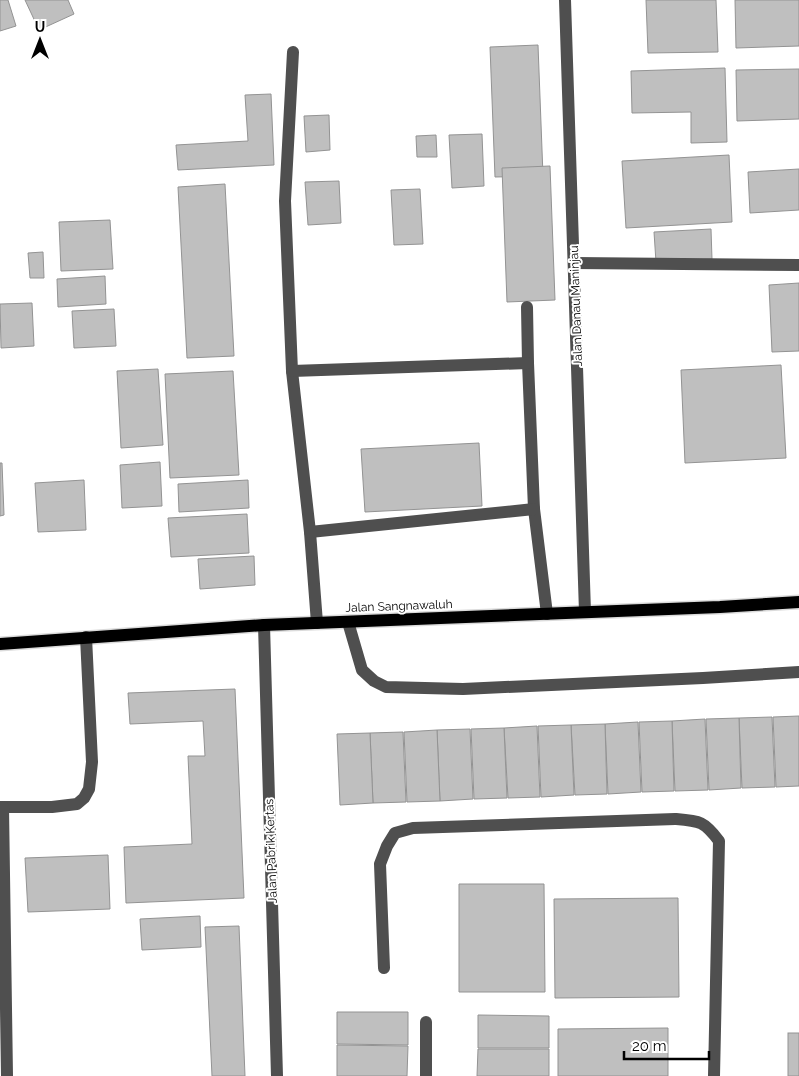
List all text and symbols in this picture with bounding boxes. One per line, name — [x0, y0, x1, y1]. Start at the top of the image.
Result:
north arrow — [15, 15, 65, 65]
text: U — [35, 19, 45, 35]
street label: Jalan Danau Maninjau — [567, 245, 585, 367]
street label: Jalan Sangnawaluh — [345, 597, 453, 615]
street label: Jalan Pabrik Kertas — [262, 798, 280, 904]
scale bar — [624, 1028, 709, 1060]
text: 20 m — [632, 1037, 667, 1055]

